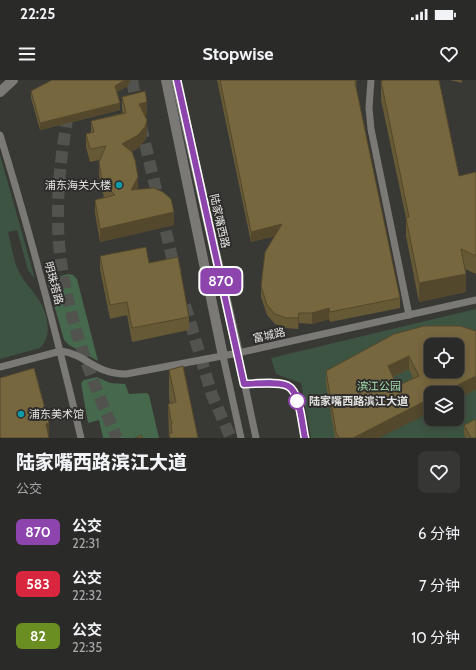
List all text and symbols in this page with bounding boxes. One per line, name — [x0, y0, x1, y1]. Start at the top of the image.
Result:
text: 22:25 — [20, 5, 55, 23]
icon: menu — [16, 43, 38, 65]
text: Stopwise — [202, 43, 274, 65]
icon: heart — [438, 43, 460, 65]
place label: 浦东海关大楼 — [45, 178, 111, 192]
marker: 浦东海关大楼 — [114, 180, 124, 190]
street label: 陆家嘴西路 — [207, 193, 233, 249]
street label: 明珠塔路 — [42, 260, 66, 306]
line badge: 870 — [198, 268, 244, 294]
text: 870 — [208, 272, 234, 290]
street label: 富城路 — [251, 324, 287, 346]
map controls — [424, 338, 464, 426]
button: locate — [424, 338, 464, 378]
park label: 滨江公园 — [357, 379, 401, 393]
button: layers — [424, 386, 464, 426]
marker: 陆家嘴西路滨江大道 — [288, 392, 306, 410]
place label: 陆家嘴西路滨江大道 — [309, 394, 408, 408]
place label: 浦东美术馆 — [29, 407, 84, 421]
marker: 浦东美术馆 — [16, 409, 26, 419]
text: 陆家嘴西路滨江大道 — [16, 451, 187, 474]
button: heart — [418, 451, 460, 493]
text: 公交 — [16, 480, 42, 496]
text: 公交 — [72, 517, 102, 535]
text: 870 — [25, 523, 51, 541]
text: 6 分钟 — [418, 525, 460, 543]
text: 22:31 — [72, 535, 100, 551]
text: 公交 — [72, 569, 102, 587]
text: 583 — [26, 575, 50, 593]
text: 7 分钟 — [419, 577, 460, 595]
text: 22:32 — [72, 587, 102, 603]
text: 公交 — [72, 621, 102, 639]
text: 82 — [30, 627, 46, 645]
text: 10 分钟 — [411, 629, 460, 647]
text: 22:35 — [72, 639, 102, 655]

